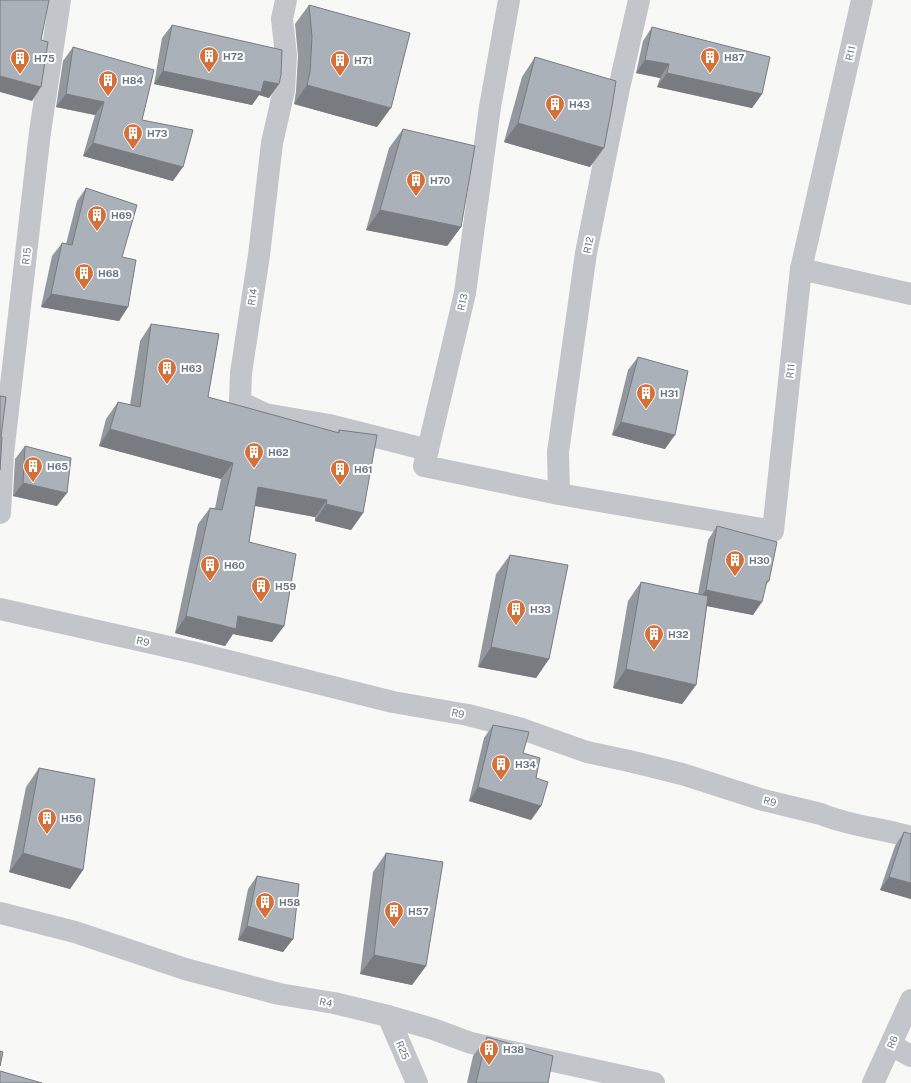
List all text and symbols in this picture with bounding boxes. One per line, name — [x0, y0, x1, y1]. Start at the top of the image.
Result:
street label: R11 — [842, 44, 858, 62]
building icon: H72 — [198, 45, 220, 73]
building icon: H87 — [699, 46, 721, 74]
building icon: H75 — [9, 47, 31, 75]
building icon: H71 — [329, 49, 351, 77]
place label: H72 — [223, 50, 243, 62]
place label: H87 — [724, 51, 745, 63]
place label: H75 — [34, 52, 55, 64]
place label: H71 — [354, 54, 372, 66]
building icon: H84 — [97, 69, 119, 97]
place label: H84 — [122, 74, 143, 86]
building icon: H43 — [544, 93, 566, 121]
place label: H43 — [569, 98, 590, 110]
building icon: H73 — [122, 122, 144, 150]
place label: H73 — [147, 127, 168, 139]
building icon: H70 — [405, 169, 427, 197]
place label: H70 — [430, 174, 451, 186]
building icon: H69 — [86, 204, 108, 232]
place label: H69 — [111, 209, 132, 221]
street label: R12 — [581, 236, 595, 254]
street label: R15 — [19, 247, 33, 265]
building icon: H68 — [73, 262, 95, 290]
place label: H68 — [98, 267, 119, 279]
street label: R14 — [245, 288, 259, 306]
street label: R13 — [454, 292, 470, 312]
building icon: H63 — [156, 357, 178, 385]
place label: H63 — [181, 362, 202, 374]
street label: R11 — [783, 363, 797, 379]
building icon: H31 — [635, 382, 657, 410]
place label: H31 — [660, 387, 679, 399]
building icon: H62 — [243, 441, 265, 469]
place label: H62 — [268, 446, 289, 458]
building icon: H65 — [22, 455, 44, 483]
building icon: H61 — [329, 458, 351, 486]
place label: H65 — [47, 460, 68, 472]
place label: H61 — [354, 463, 373, 475]
building icon: H30 — [724, 549, 746, 577]
building icon: H60 — [199, 554, 221, 582]
place label: H30 — [749, 554, 770, 566]
place label: H60 — [224, 559, 245, 571]
building icon: H59 — [250, 575, 272, 603]
place label: H59 — [275, 580, 296, 592]
building icon: H33 — [505, 598, 527, 626]
place label: H33 — [530, 603, 551, 615]
building icon: H32 — [643, 623, 665, 651]
place label: H32 — [668, 628, 689, 640]
street label: R9 — [135, 634, 151, 648]
street label: R9 — [451, 706, 465, 720]
building icon: H34 — [490, 753, 512, 781]
place label: H34 — [515, 758, 536, 770]
street label: R9 — [762, 794, 778, 808]
building icon: H56 — [36, 807, 58, 835]
place label: H56 — [61, 812, 82, 824]
building icon: H58 — [254, 891, 276, 919]
place label: H58 — [279, 896, 300, 908]
building icon: H57 — [383, 900, 405, 928]
place label: H57 — [408, 905, 429, 917]
street label: R4 — [318, 995, 334, 1009]
street label: R6 — [884, 1034, 900, 1050]
building icon: H38 — [478, 1038, 500, 1066]
street label: R25 — [394, 1039, 412, 1061]
place label: H38 — [503, 1043, 524, 1055]

